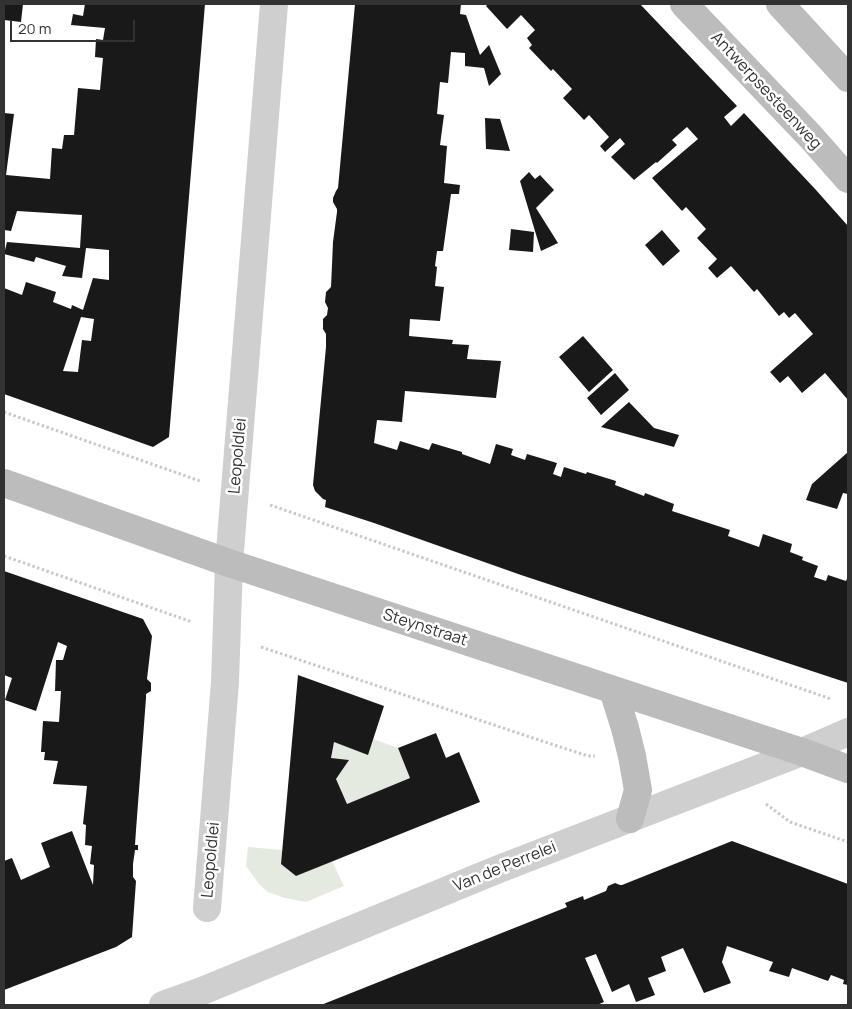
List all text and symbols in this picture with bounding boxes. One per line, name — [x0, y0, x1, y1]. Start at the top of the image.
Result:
scale bar — [12, 10, 138, 42]
text: 20 m — [18, 18, 51, 39]
street label: Antwerpsesteenweg — [707, 28, 825, 154]
street label: Leopoldlei — [225, 417, 251, 495]
street label: Steynstraat — [380, 605, 470, 651]
street label: Leopoldlei — [198, 821, 224, 899]
street label: Van de Perrelei — [451, 838, 559, 896]

